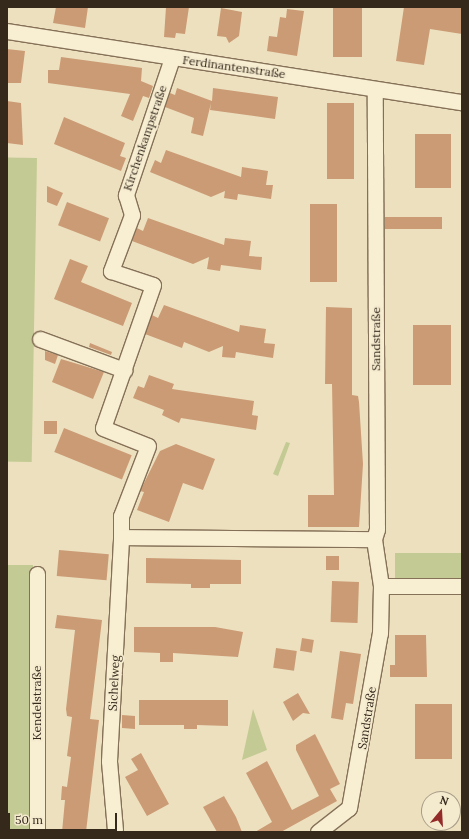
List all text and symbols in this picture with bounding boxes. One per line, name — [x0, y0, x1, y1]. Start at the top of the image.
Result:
street label: Ferdinantenstraße — [182, 53, 286, 81]
street label: Kirchenkampstraße — [120, 83, 170, 193]
street label: Sandstraße — [369, 307, 383, 371]
street label: Sichelweg — [105, 655, 123, 711]
street label: Kendelstraße — [30, 666, 44, 740]
street label: Sandstraße — [355, 685, 379, 751]
north arrow — [421, 791, 461, 831]
text: N — [438, 793, 451, 809]
scale bar — [10, 805, 119, 831]
text: 50 m — [15, 812, 43, 827]

